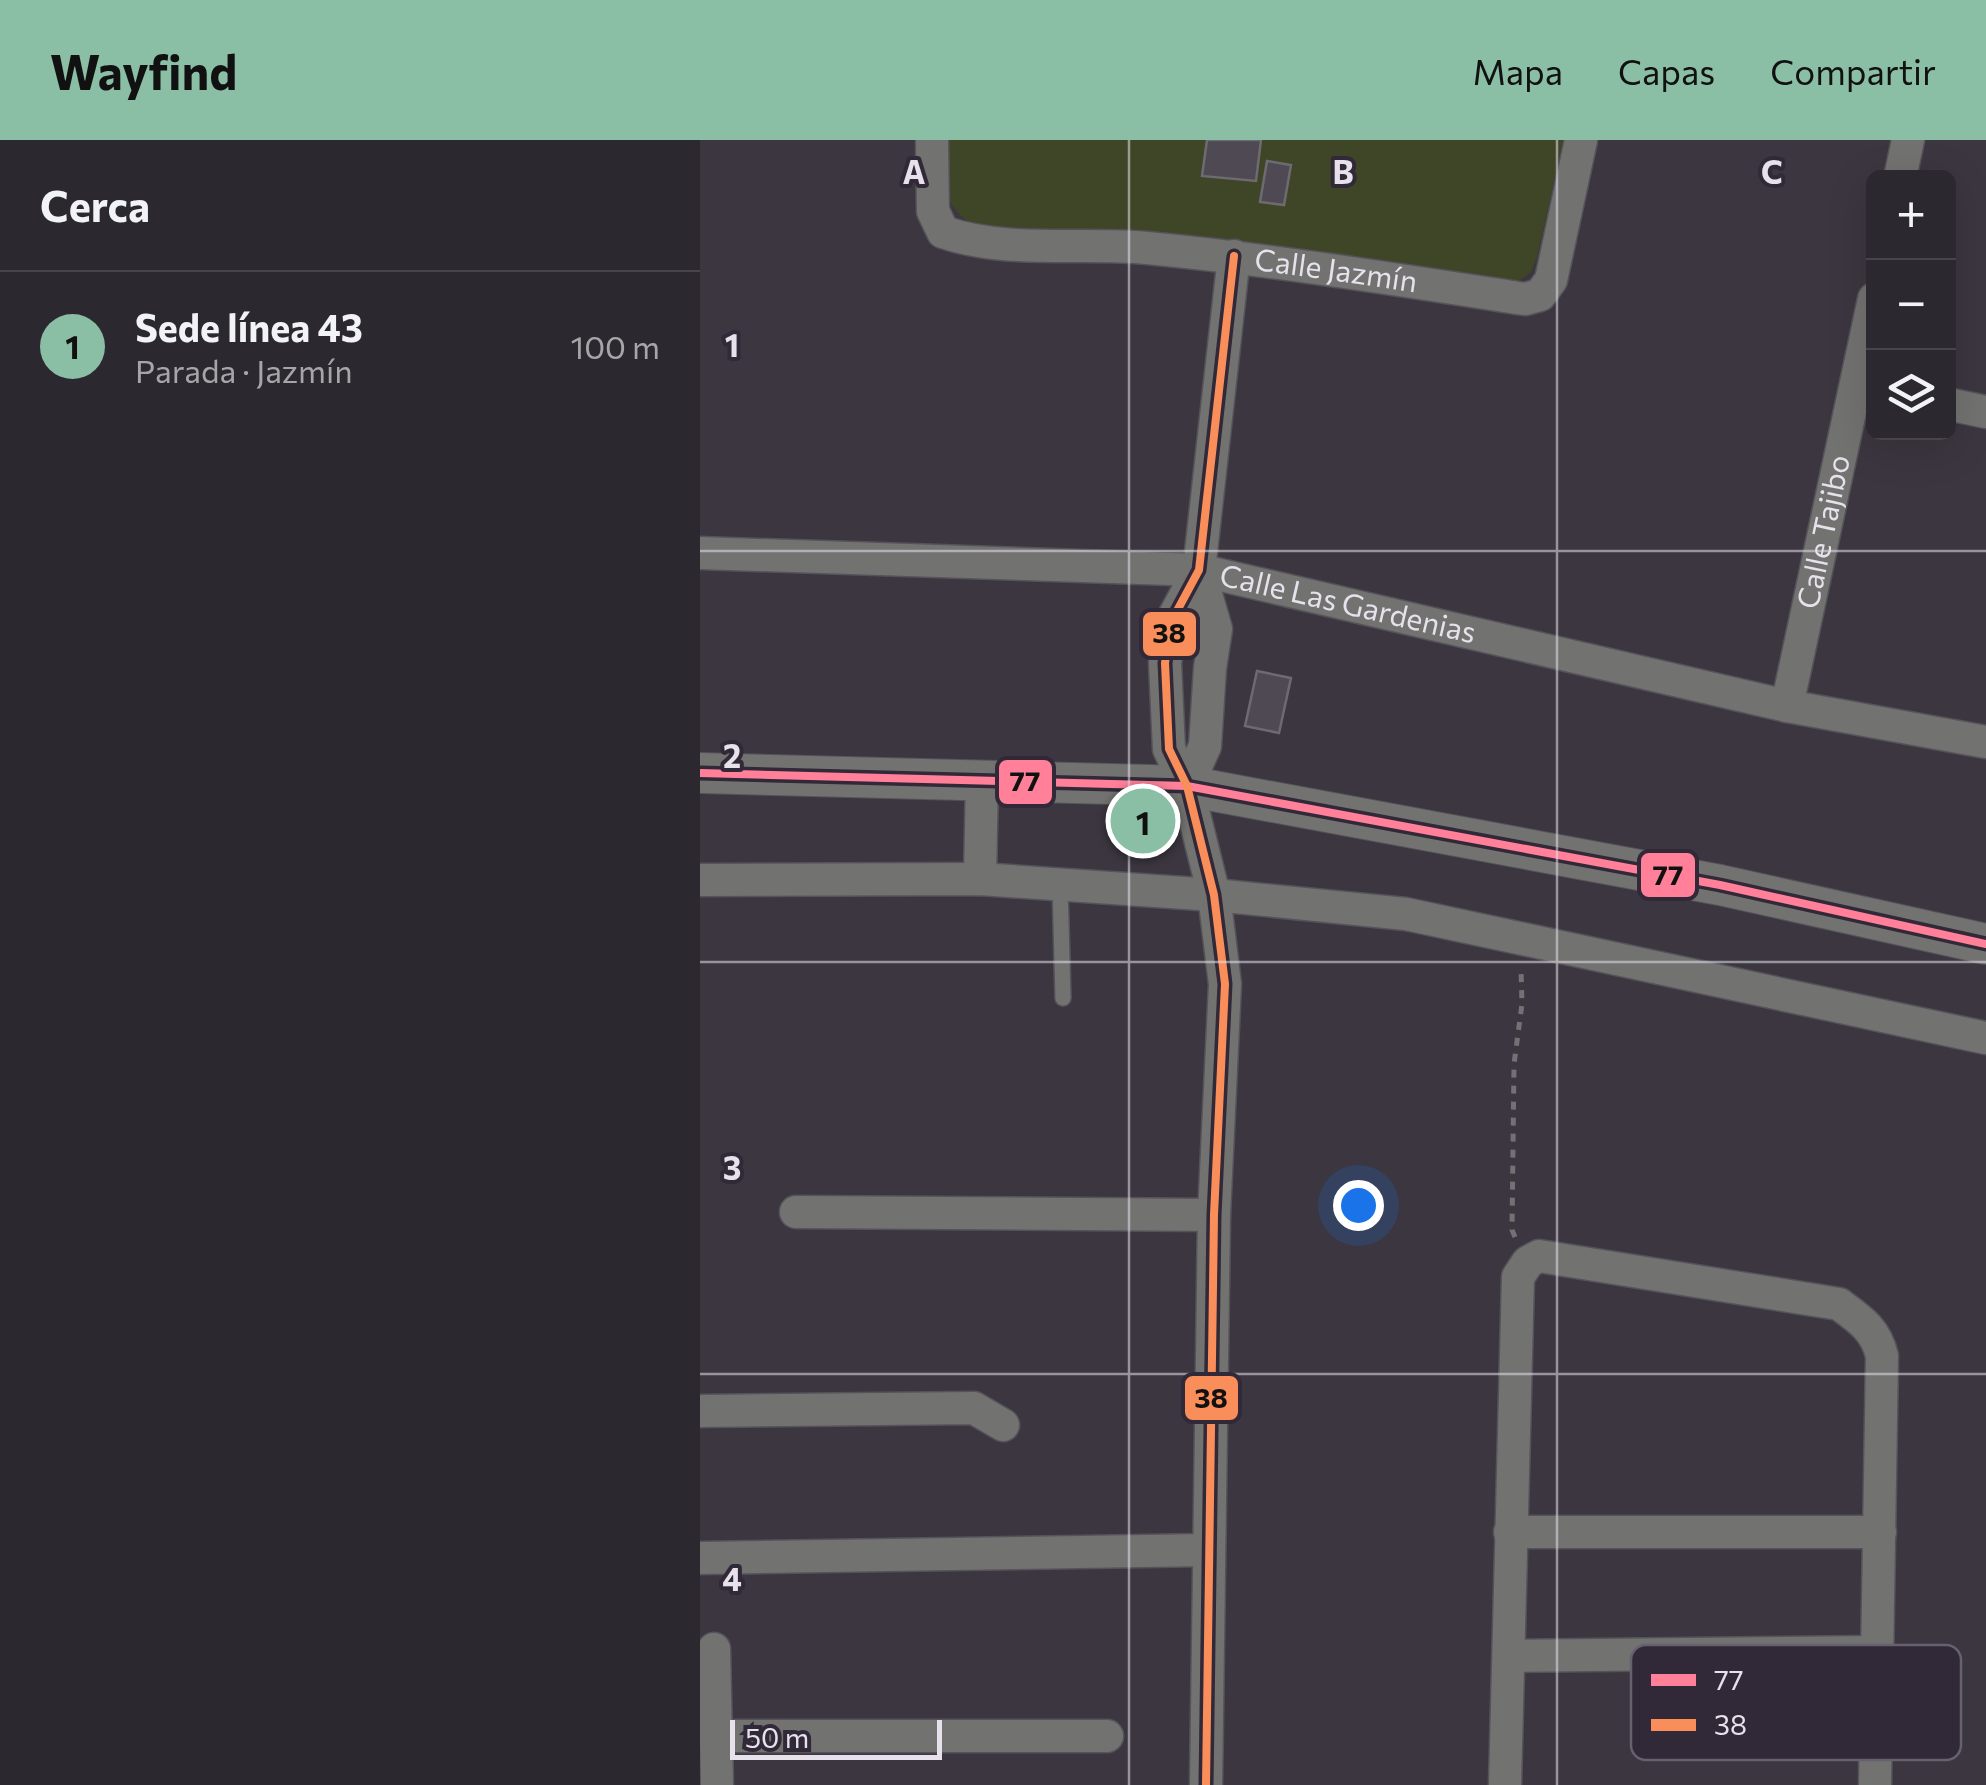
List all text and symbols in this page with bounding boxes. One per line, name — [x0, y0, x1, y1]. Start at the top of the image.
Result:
text: Wayfind — [50, 41, 237, 100]
text: Mapa — [1473, 49, 1563, 92]
text: Capas — [1618, 49, 1715, 92]
text: Compartir — [1770, 49, 1936, 92]
text: A — [903, 151, 926, 191]
text: B — [1332, 151, 1354, 191]
text: C — [1761, 151, 1783, 191]
map controls — [1866, 170, 1956, 440]
button: + — [1866, 170, 1956, 260]
text: Cerca — [40, 179, 150, 231]
street label: Calle Jazmín — [1253, 239, 1420, 298]
button: − — [1866, 260, 1956, 350]
text: Sede línea 43 — [135, 303, 363, 350]
text: 1 — [725, 324, 739, 364]
text: 1 — [65, 326, 80, 366]
text: 100 m — [571, 326, 660, 366]
text: Parada · Jazmín — [135, 350, 352, 390]
button: layers — [1866, 350, 1956, 440]
street label: Calle Tajibo — [1787, 451, 1856, 612]
street label: Calle Las Gardenias — [1217, 554, 1480, 650]
line badge: 38 — [1141, 610, 1198, 658]
text: 38 — [1152, 615, 1186, 649]
text: 2 — [723, 735, 741, 775]
line badge: 77 — [997, 758, 1054, 806]
text: 77 — [1010, 763, 1040, 797]
pin: 1 — [1110, 784, 1176, 858]
line badge: 77 — [1639, 851, 1697, 899]
text: 77 — [1653, 857, 1683, 891]
text: 3 — [723, 1147, 741, 1187]
your location — [1333, 1180, 1384, 1231]
line badge: 38 — [1183, 1374, 1240, 1422]
text: 38 — [1194, 1380, 1228, 1414]
text: 4 — [722, 1558, 742, 1598]
legend — [1631, 1645, 1961, 1760]
text: 77 — [1714, 1662, 1744, 1696]
text: 38 — [1714, 1707, 1747, 1741]
scale bar — [730, 1715, 942, 1760]
text: 50 m — [745, 1720, 809, 1754]

